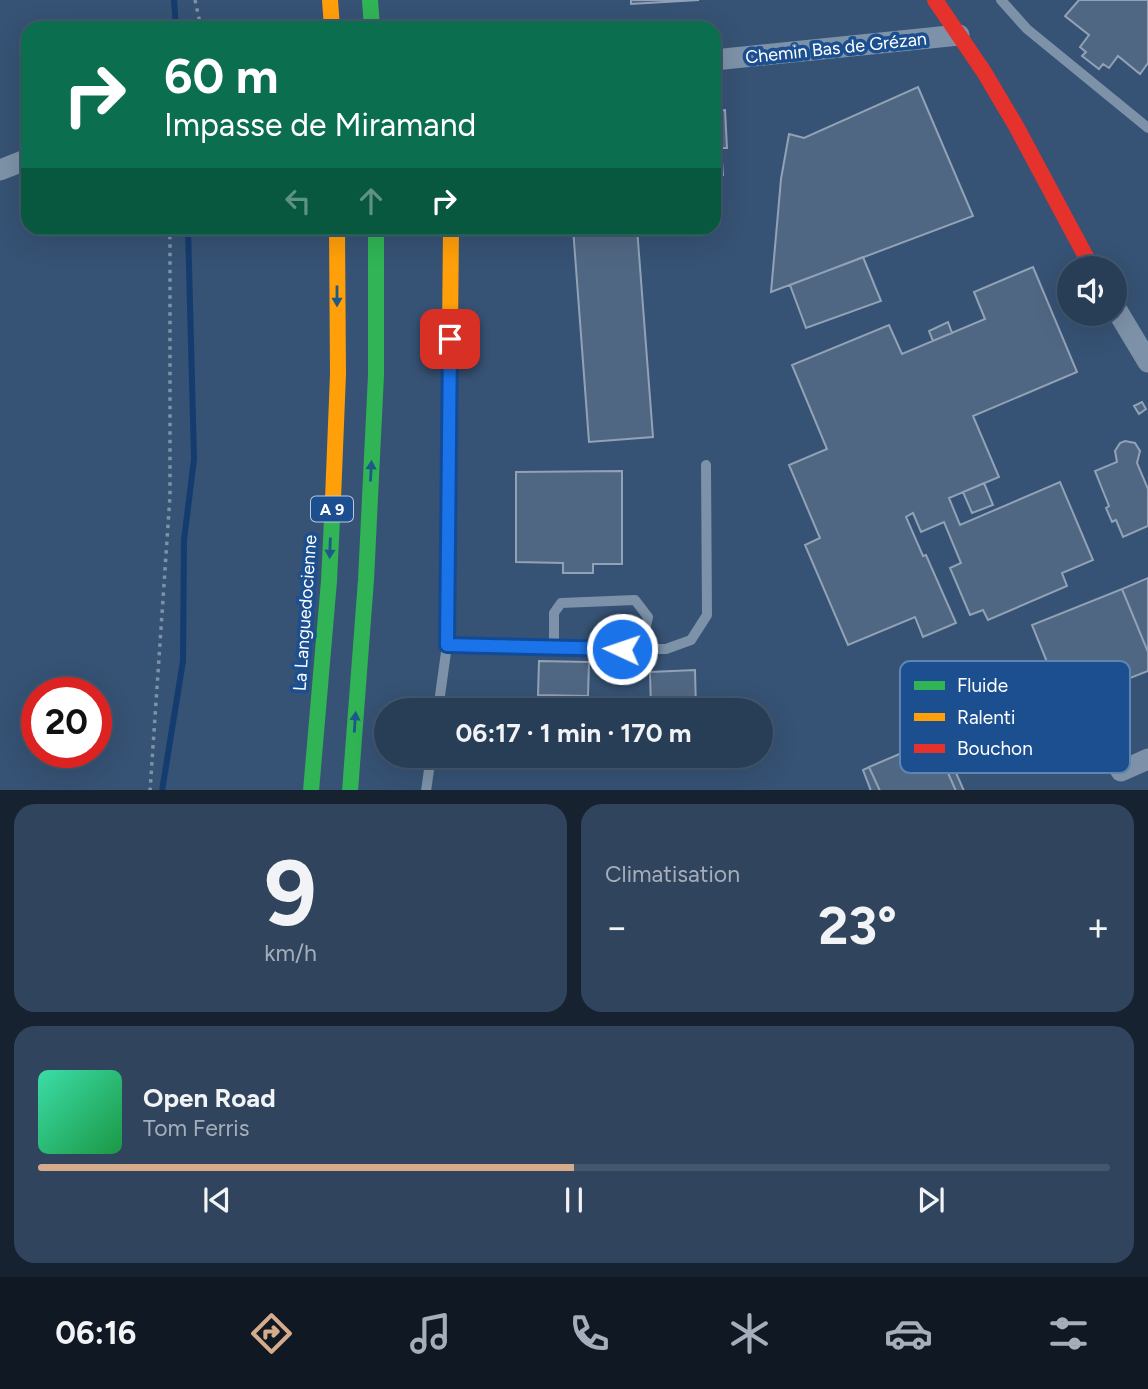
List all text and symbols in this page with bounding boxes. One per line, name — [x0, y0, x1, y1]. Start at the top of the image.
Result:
street label: Chemin Bas de Grézan — [744, 28, 928, 68]
text: 60 m — [164, 46, 279, 105]
icon: right — [49, 49, 140, 140]
text: Impasse de Miramand — [164, 106, 476, 144]
icon: left — [279, 182, 317, 220]
icon: ahead — [352, 182, 390, 220]
icon: right — [425, 182, 463, 220]
map controls — [1057, 256, 1127, 326]
button: sound — [1057, 256, 1127, 326]
one-way arrow — [331, 285, 343, 307]
pin — [420, 309, 480, 369]
icon: arrive — [431, 320, 469, 358]
one-way arrow — [366, 460, 377, 482]
road number: A 9 — [311, 496, 353, 522]
street label: La Languedocienne — [289, 534, 321, 692]
one-way arrow — [325, 537, 336, 559]
position arrow — [585, 612, 659, 686]
legend — [900, 661, 1130, 773]
text: Fluide — [957, 674, 1008, 697]
speed limit sign: 20 — [21, 677, 112, 768]
text: Ralenti — [957, 706, 1015, 729]
one-way arrow — [350, 711, 361, 733]
text: 06:17 · 1 min · 170 m — [455, 717, 692, 749]
text: Bouchon — [957, 737, 1033, 760]
text: 9 — [264, 839, 317, 948]
text: Climatisation — [605, 860, 740, 888]
text: 23° — [818, 895, 897, 957]
text: − — [605, 904, 629, 950]
text: + — [1086, 904, 1110, 950]
text: km/h — [264, 939, 317, 967]
text: Open Road — [143, 1082, 276, 1114]
text: Tom Ferris — [143, 1114, 249, 1142]
icon: previous — [198, 1181, 236, 1219]
icon: pause — [555, 1181, 593, 1219]
icon: next — [912, 1181, 950, 1219]
icon: directions — [247, 1309, 296, 1358]
icon: music — [406, 1309, 455, 1358]
icon: phone — [565, 1309, 614, 1358]
icon: climate — [725, 1309, 774, 1358]
icon: car — [884, 1309, 933, 1358]
icon: filters — [1044, 1309, 1093, 1358]
text: 06:16 — [55, 1314, 136, 1352]

